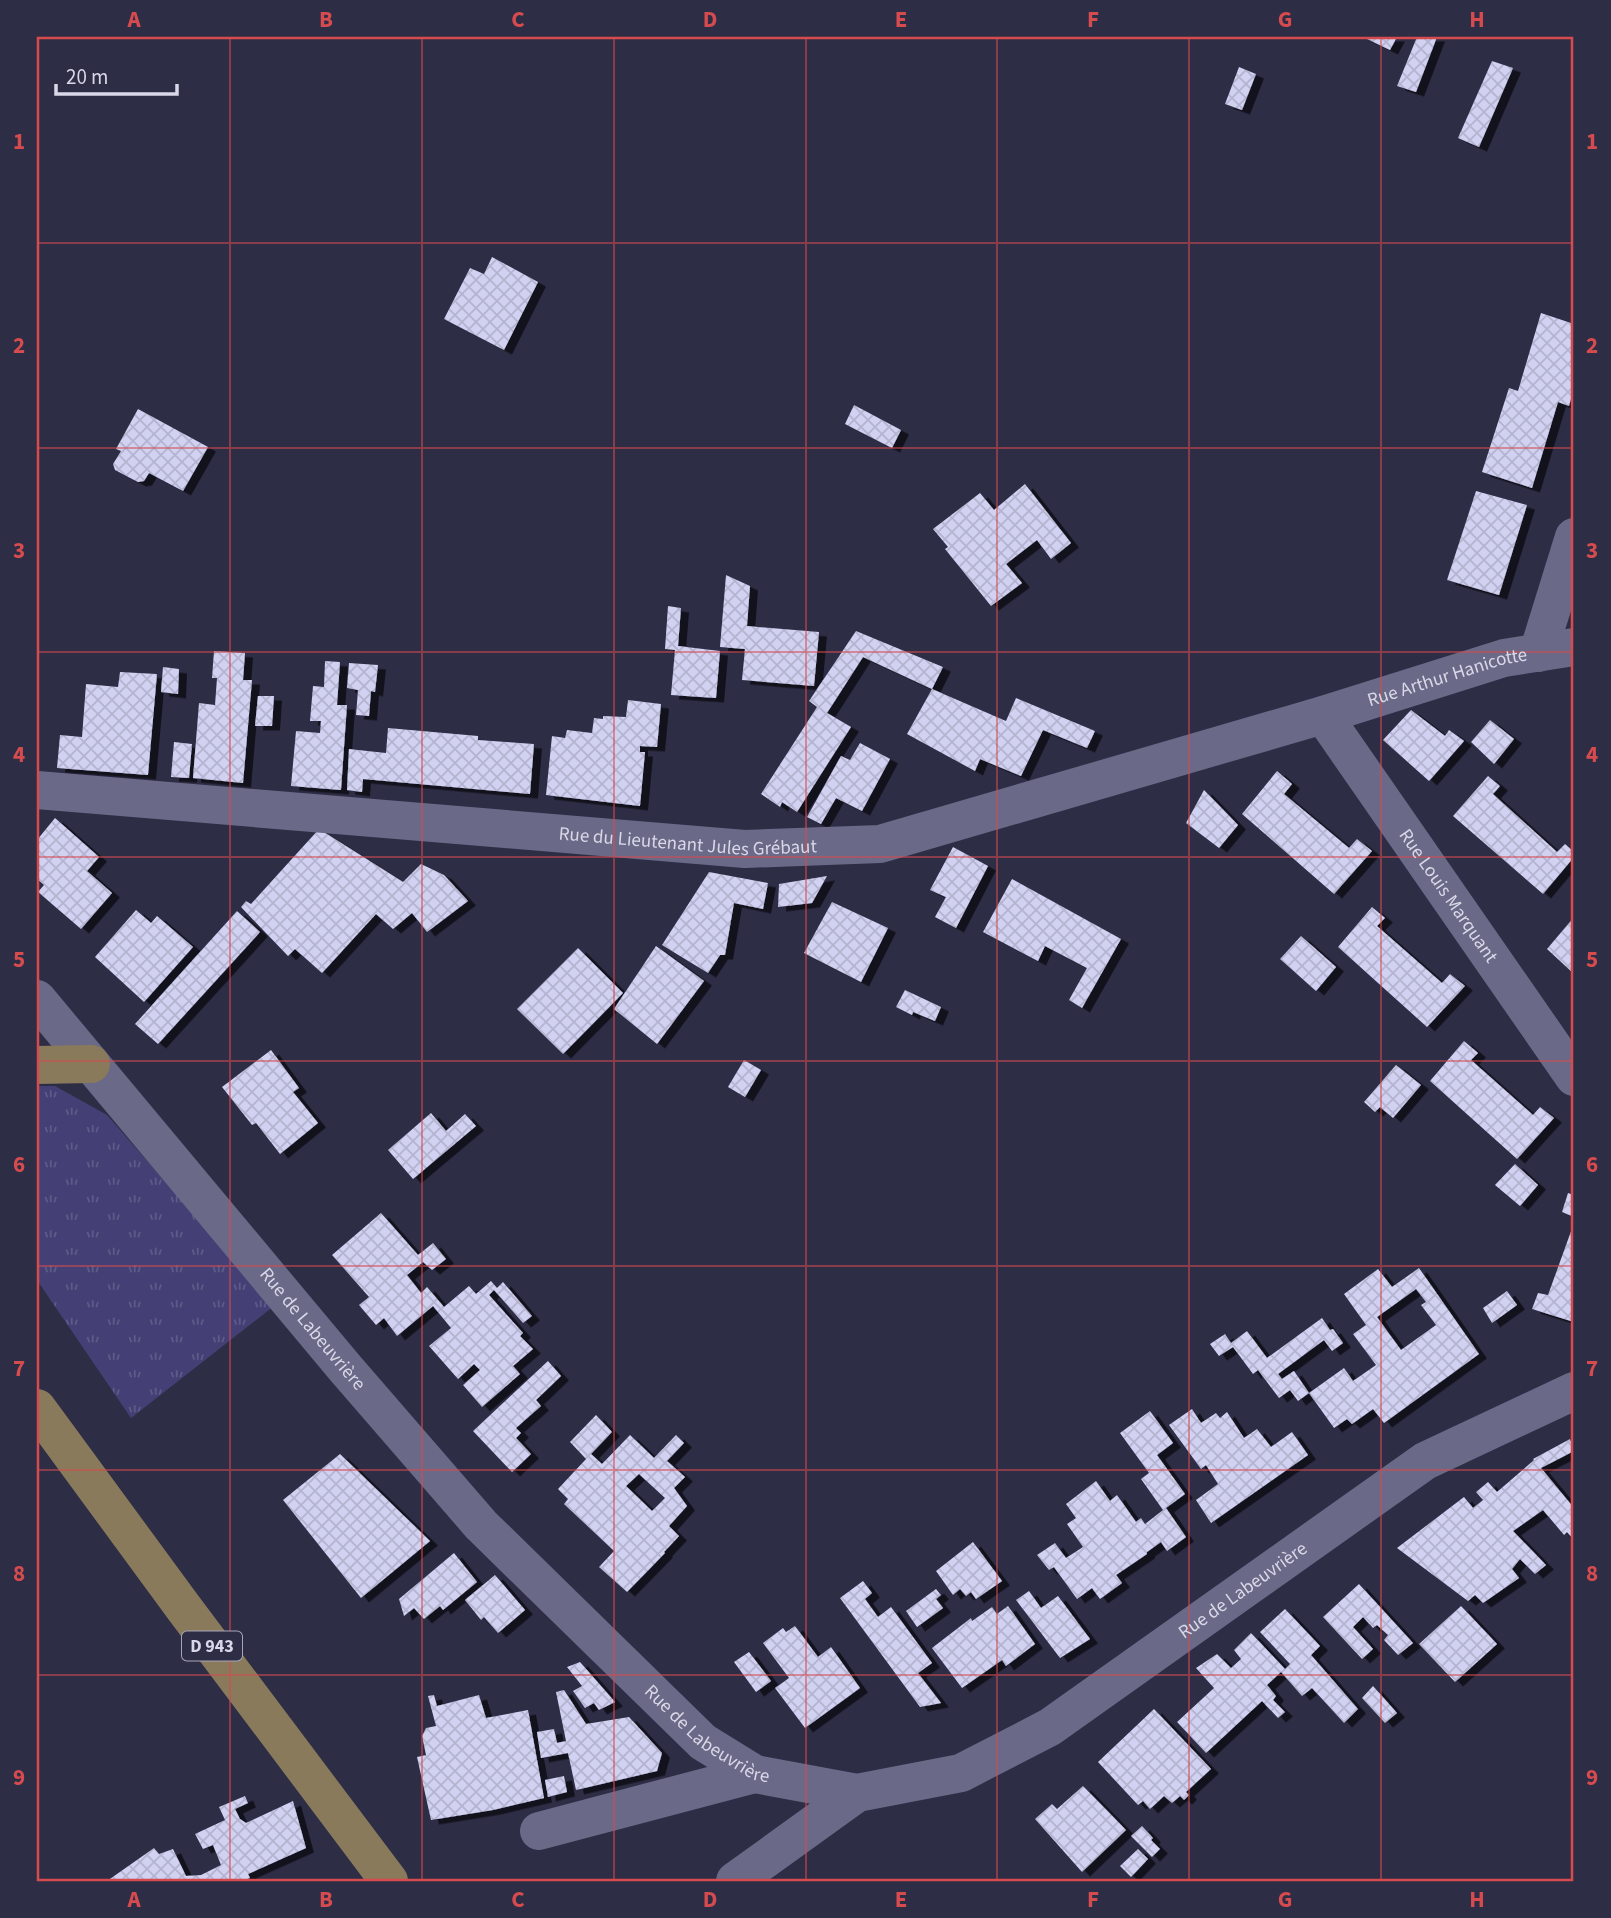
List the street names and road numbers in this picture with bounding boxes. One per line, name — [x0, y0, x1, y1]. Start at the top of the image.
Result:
street label: Rue Arthur Hanicotte — [1364, 641, 1529, 714]
street label: Rue du Lieutenant Jules Grébaut — [558, 820, 818, 863]
street label: Rue Louis Marquant — [1392, 823, 1505, 969]
street label: Rue de Labeuvrière — [253, 1262, 372, 1396]
street label: Rue de Labeuvrière — [1173, 1535, 1313, 1645]
road number: D 943 — [182, 1632, 242, 1660]
street label: Rue de Labeuvrière — [638, 1678, 772, 1790]

